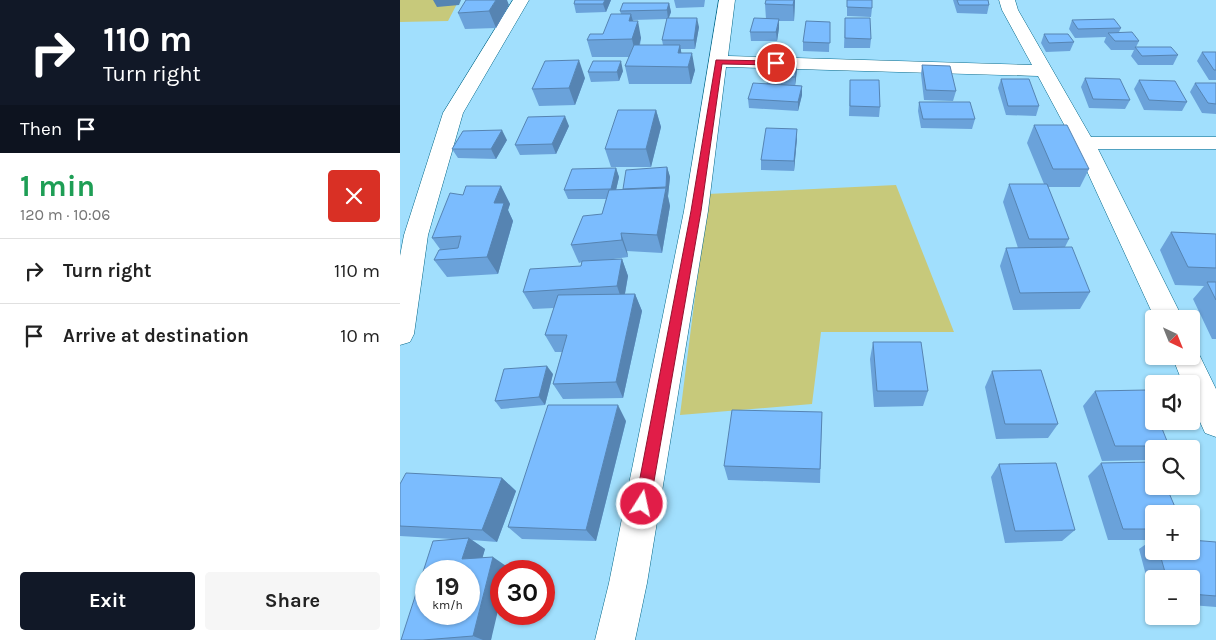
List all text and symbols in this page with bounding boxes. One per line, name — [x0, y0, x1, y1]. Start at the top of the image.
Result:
text: 110 m — [103, 19, 192, 60]
icon: right — [20, 20, 85, 85]
pin — [755, 42, 797, 84]
icon: arrive — [762, 49, 790, 77]
text: Turn right — [103, 61, 201, 87]
icon: arrive — [72, 115, 100, 143]
text: Then — [20, 118, 62, 140]
text: 1 min — [20, 168, 95, 204]
button: close — [328, 170, 380, 222]
text: 120 m · 10:06 — [20, 205, 110, 224]
icon: right — [20, 257, 48, 285]
text: Turn right — [63, 260, 152, 282]
text: 110 m — [334, 260, 380, 282]
north arrow — [1145, 310, 1200, 365]
map controls — [1145, 310, 1200, 625]
icon: arrive — [20, 322, 48, 350]
text: Arrive at destination — [63, 325, 249, 347]
text: 10 m — [340, 325, 380, 347]
button: sound — [1145, 375, 1200, 430]
button: search — [1145, 440, 1200, 495]
position arrow — [615, 477, 667, 529]
button: + — [1145, 505, 1200, 560]
speed limit sign: 30 — [490, 560, 555, 625]
button: − — [1145, 570, 1200, 625]
button: Exit — [20, 572, 195, 630]
button: Share — [205, 572, 380, 630]
text: 19 — [435, 572, 460, 601]
text: km/h — [432, 598, 463, 612]

